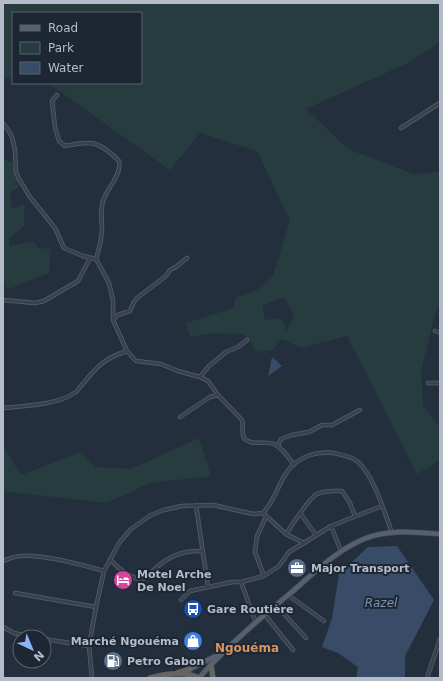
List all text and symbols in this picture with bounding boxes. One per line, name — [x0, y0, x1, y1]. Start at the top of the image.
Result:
legend — [12, 12, 142, 84]
text: Road — [48, 21, 78, 35]
text: Park — [48, 41, 74, 55]
text: Water — [48, 61, 84, 75]
office icon: Major Transport — [286, 557, 308, 579]
place label: Major Transport — [311, 562, 410, 575]
place label: Motel Arche De Noel — [137, 568, 212, 594]
hotel icon: Motel Arche De Noel — [112, 569, 134, 591]
water label: Razel — [365, 596, 398, 610]
bus stop icon: Gare Routière — [182, 598, 204, 620]
place label: Gare Routière — [207, 603, 293, 616]
north arrow — [12, 629, 52, 669]
shop icon: Marché Ngouéma — [182, 630, 204, 652]
place label: Marché Ngouéma — [71, 635, 179, 648]
district label: Ngouéma — [215, 641, 279, 655]
text: N — [31, 648, 46, 664]
fuel station icon: Petro Gabon — [102, 650, 124, 672]
place label: Petro Gabon — [127, 655, 204, 668]

